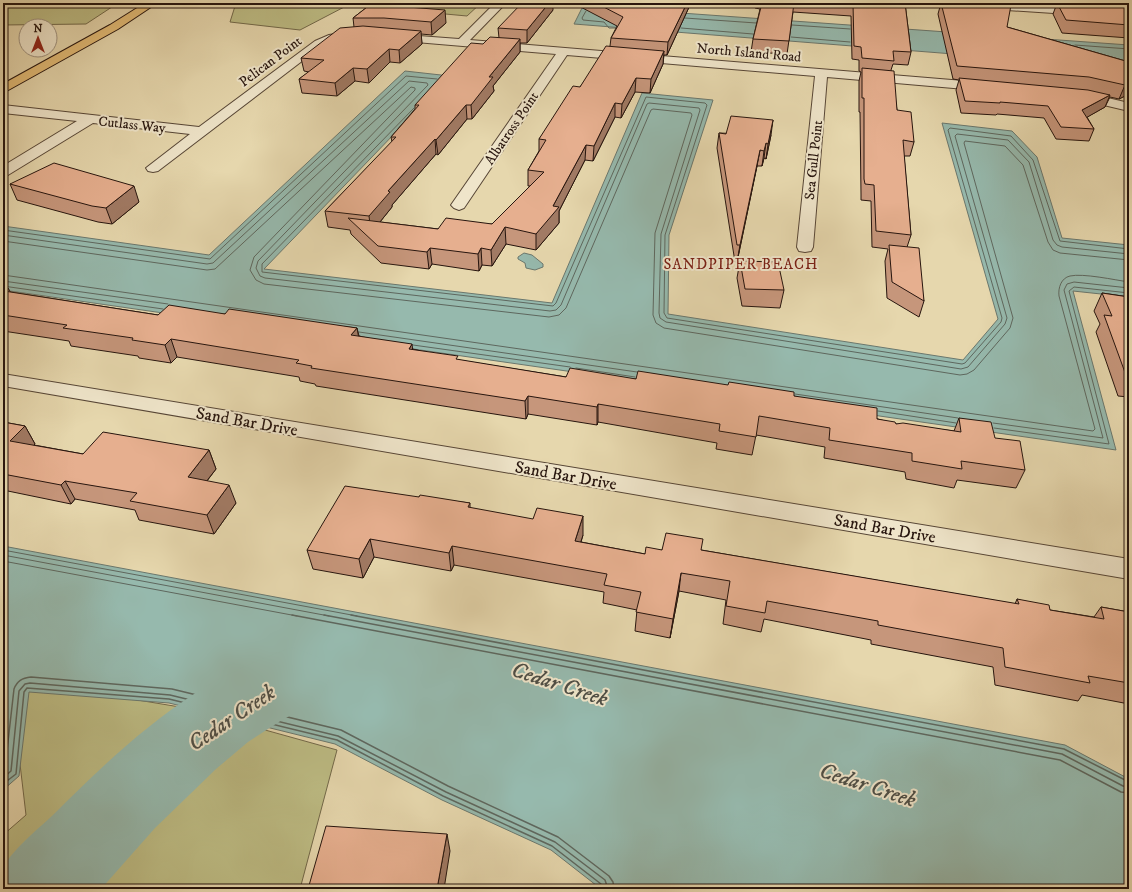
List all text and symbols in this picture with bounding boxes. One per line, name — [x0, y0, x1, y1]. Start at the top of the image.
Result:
north arrow — [18, 18, 58, 58]
text: N — [33, 22, 43, 36]
street label: Pelican Point — [236, 32, 306, 91]
street label: North Island Road — [696, 39, 802, 67]
street label: Albatross Point — [481, 88, 543, 169]
street label: Cutlass Way — [97, 113, 167, 138]
street label: Sea Gull Point — [801, 119, 827, 201]
district label: SANDPIPER BEACH — [663, 255, 819, 274]
street label: Sand Bar Drive — [194, 402, 299, 442]
street label: Sand Bar Drive — [513, 456, 618, 496]
street label: Sand Bar Drive — [832, 509, 937, 549]
water label: Cedar Creek — [508, 656, 612, 713]
water label: Cedar Creek — [183, 679, 281, 757]
water label: Cedar Creek — [816, 757, 920, 814]

